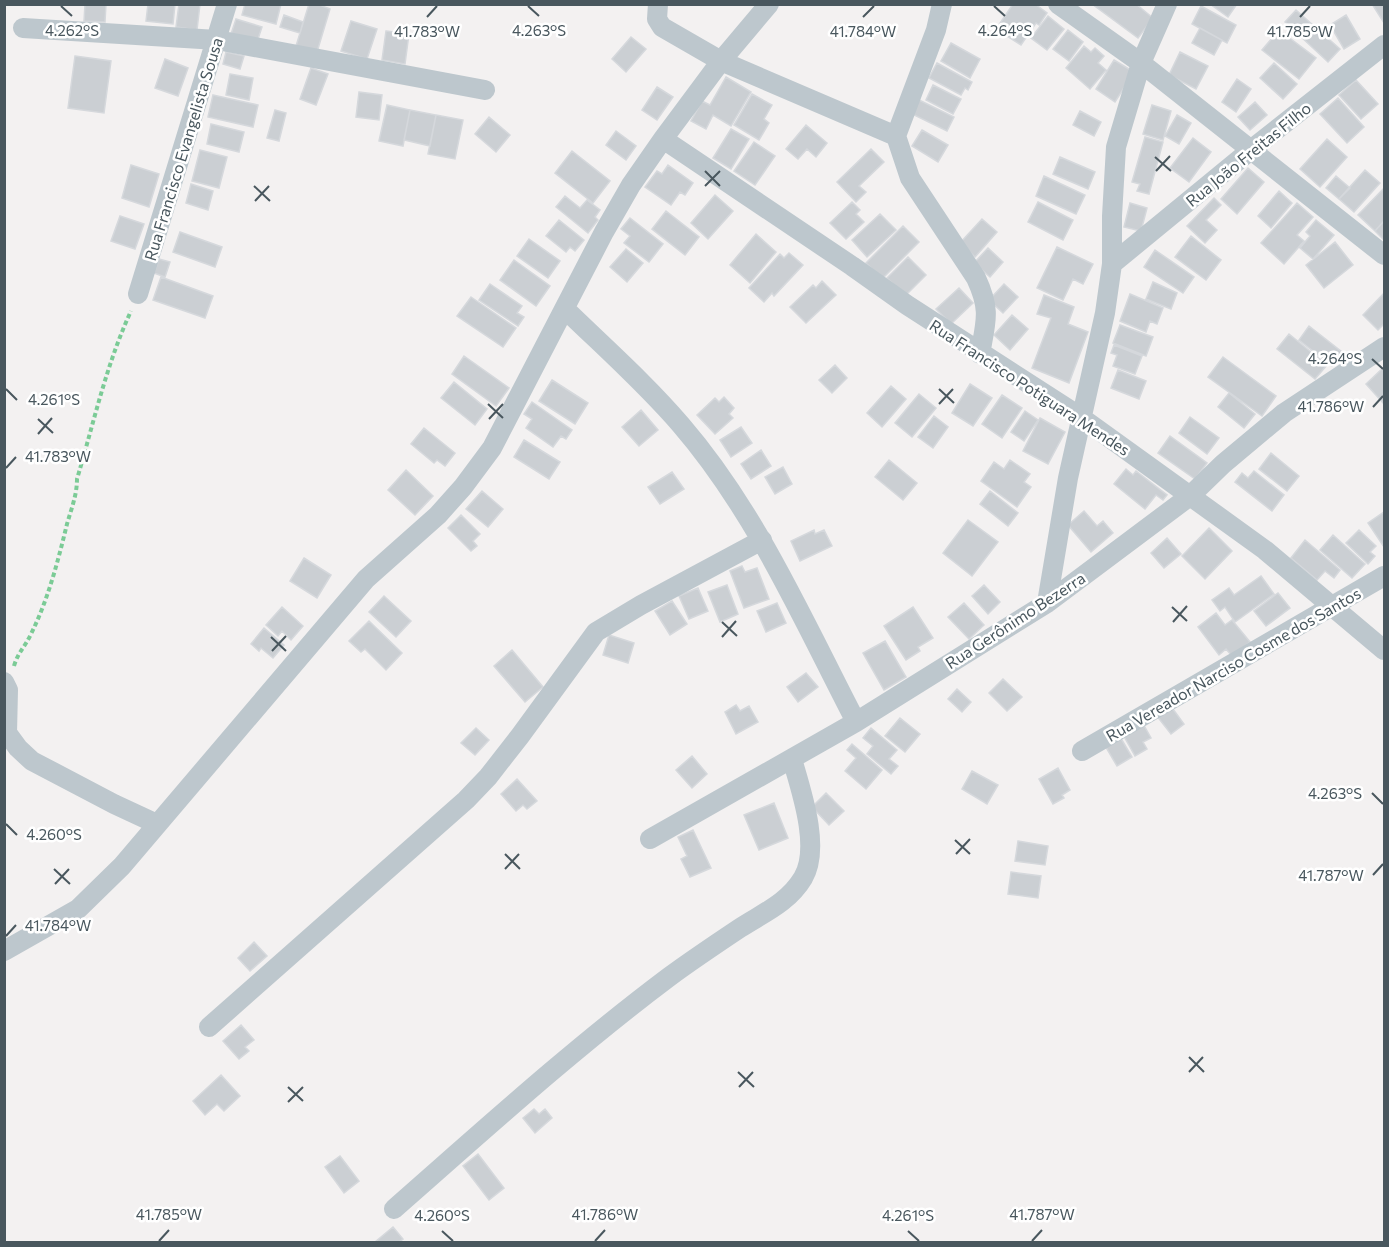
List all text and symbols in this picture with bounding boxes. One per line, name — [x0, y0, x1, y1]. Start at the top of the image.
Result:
text: 4.262°S — [45, 21, 99, 39]
text: 4.263°S — [512, 21, 566, 39]
text: 4.264°S — [978, 21, 1033, 39]
text: 41.783°W — [394, 22, 460, 40]
text: 41.784°W — [830, 22, 896, 40]
text: 41.785°W — [1267, 22, 1333, 40]
street label: Rua Francisco Evangelista Sousa — [140, 35, 226, 263]
street label: Rua João Freitas Filho — [1182, 98, 1314, 210]
street label: Rua Francisco Potiguara Mendes — [926, 315, 1134, 459]
text: 4.264°S — [1308, 349, 1363, 367]
text: 4.261°S — [28, 390, 80, 408]
text: 41.786°W — [1298, 397, 1364, 415]
text: 41.783°W — [25, 447, 91, 465]
street label: Rua Gerônimo Bezerra — [942, 568, 1088, 672]
street label: Rua Vereador Narciso Cosme dos Santos — [1102, 583, 1364, 745]
text: 4.263°S — [1308, 784, 1362, 802]
text: 4.260°S — [26, 825, 82, 843]
text: 41.787°W — [1298, 866, 1364, 884]
text: 41.784°W — [25, 916, 91, 934]
text: 41.785°W — [136, 1205, 202, 1223]
text: 41.786°W — [572, 1205, 638, 1223]
text: 41.787°W — [1009, 1205, 1075, 1223]
text: 4.260°S — [414, 1206, 470, 1224]
text: 4.261°S — [882, 1206, 934, 1224]

